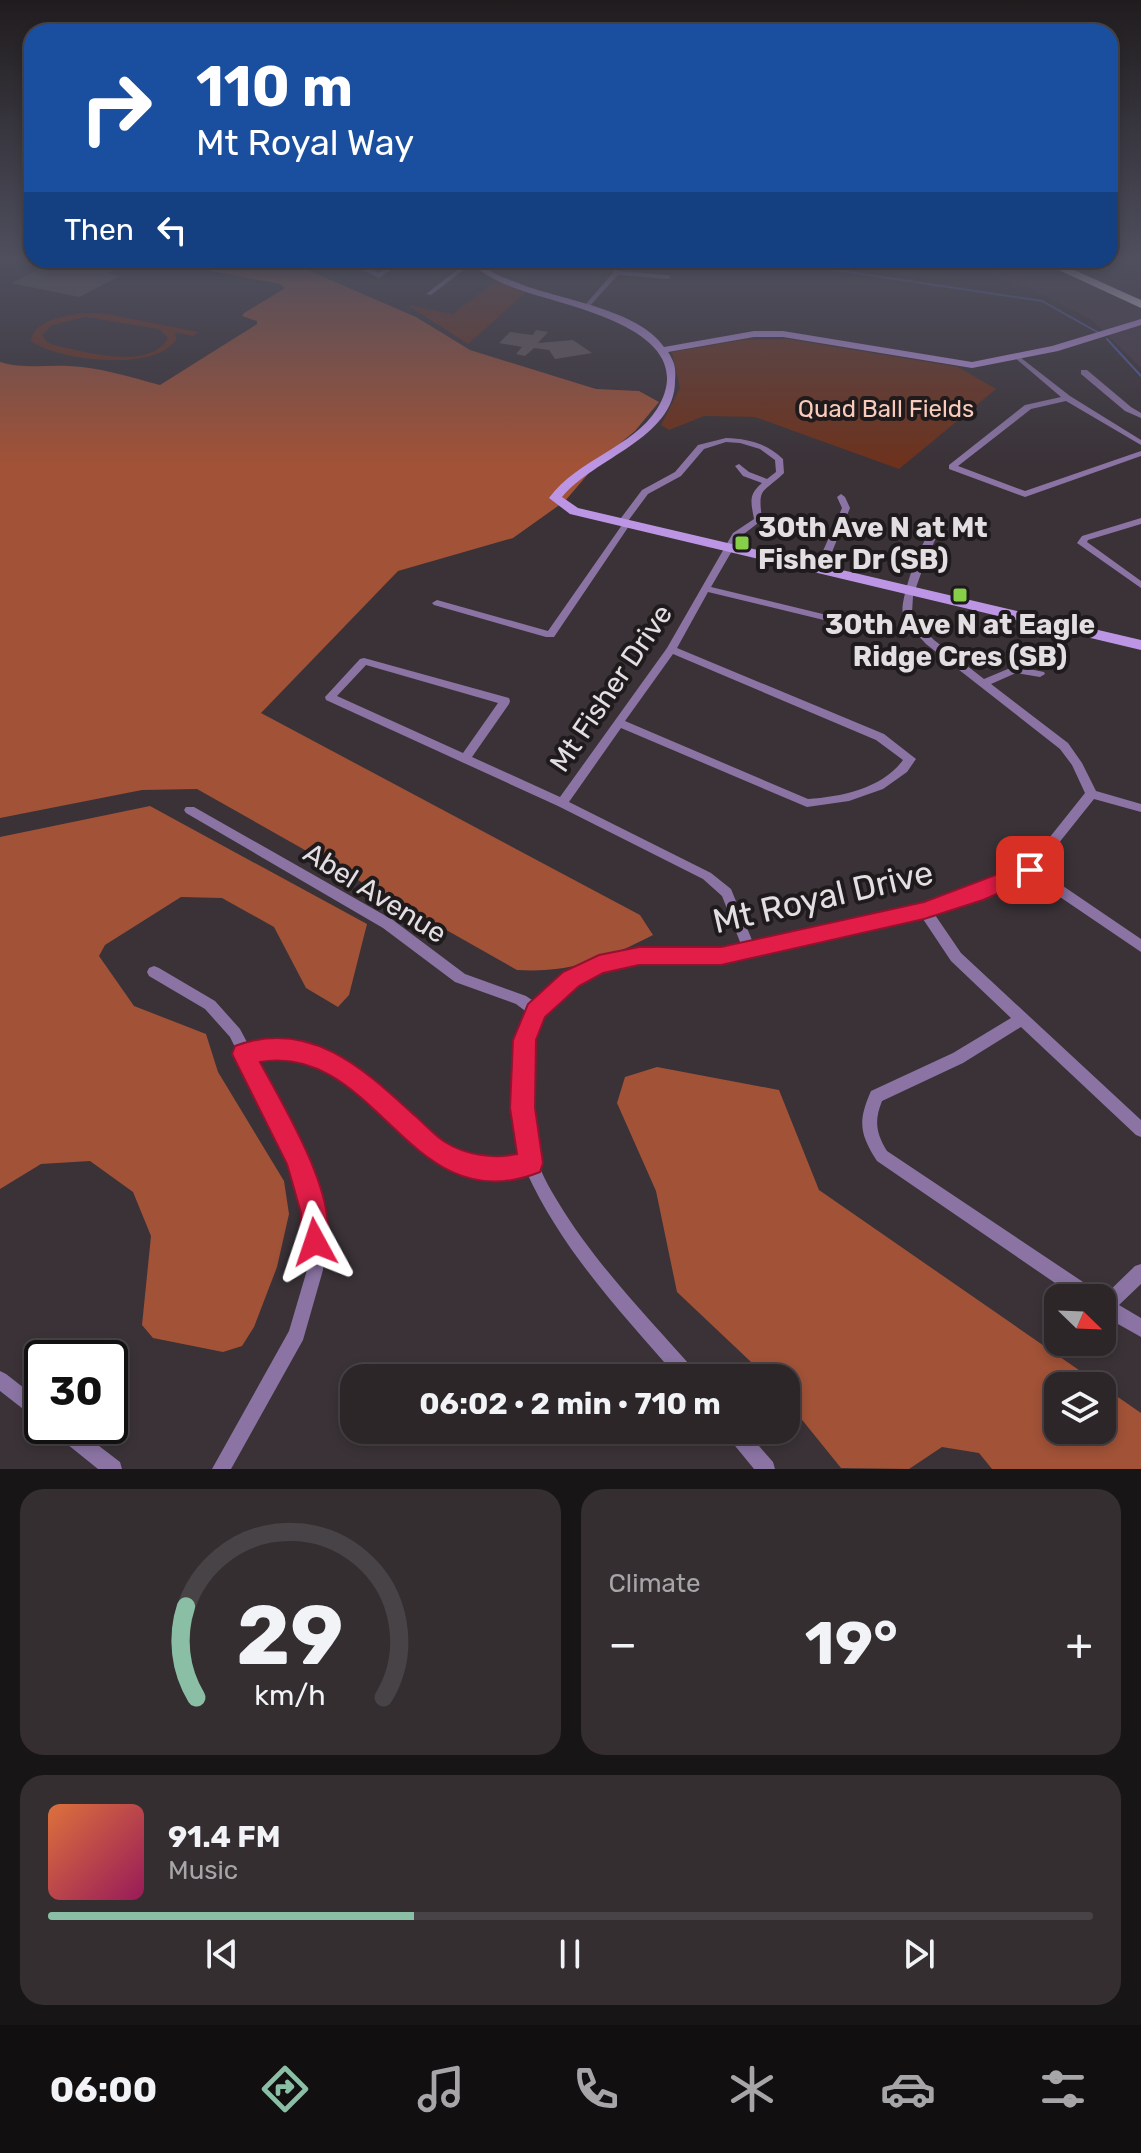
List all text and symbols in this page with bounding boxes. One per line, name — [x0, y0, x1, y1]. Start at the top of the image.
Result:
text: 110 m — [196, 54, 353, 120]
icon: right — [64, 56, 168, 160]
text: Mt Royal Way — [196, 121, 414, 164]
icon: left — [150, 208, 194, 252]
text: Then — [64, 212, 134, 248]
park label: Quad Ball Fields — [798, 395, 974, 423]
place label: 30th Ave N at Mt Fisher Dr (SB) — [758, 511, 988, 576]
marker: 30th Ave N at Mt Fisher Dr (SB) — [733, 534, 751, 552]
marker: 30th Ave N at Eagle Ridge Cres (SB) — [951, 586, 969, 604]
street label: Mt Fisher Drive — [543, 598, 679, 778]
place label: 30th Ave N at Eagle Ridge Cres (SB) — [825, 608, 1095, 673]
street label: Abel Avenue — [298, 836, 452, 950]
pin — [996, 836, 1064, 904]
icon: arrive — [1008, 848, 1052, 892]
street label: Mt Royal Drive — [709, 852, 937, 942]
position arrow — [273, 1200, 357, 1284]
north arrow — [1044, 1284, 1116, 1356]
map controls — [1044, 1284, 1116, 1444]
speed limit sign: 30 — [24, 1340, 128, 1444]
button: layers — [1044, 1372, 1116, 1444]
text: 06:02 · 2 min · 710 m — [419, 1386, 721, 1422]
text: Climate — [609, 1568, 701, 1599]
text: 29 — [237, 1586, 344, 1685]
text: 19° — [805, 1608, 898, 1679]
text: − — [609, 1618, 637, 1670]
text: + — [1066, 1618, 1093, 1670]
text: km/h — [255, 1678, 326, 1712]
text: 91.4 FM — [168, 1819, 281, 1855]
text: Music — [168, 1855, 238, 1886]
icon: previous — [200, 1932, 244, 1976]
icon: pause — [548, 1932, 592, 1976]
icon: next — [897, 1932, 941, 1976]
icon: directions — [257, 2061, 313, 2117]
icon: music — [413, 2061, 469, 2117]
icon: phone — [568, 2061, 624, 2117]
icon: climate — [724, 2061, 780, 2117]
icon: car — [880, 2061, 936, 2117]
icon: filters — [1035, 2061, 1091, 2117]
text: 06:00 — [50, 2068, 157, 2111]

